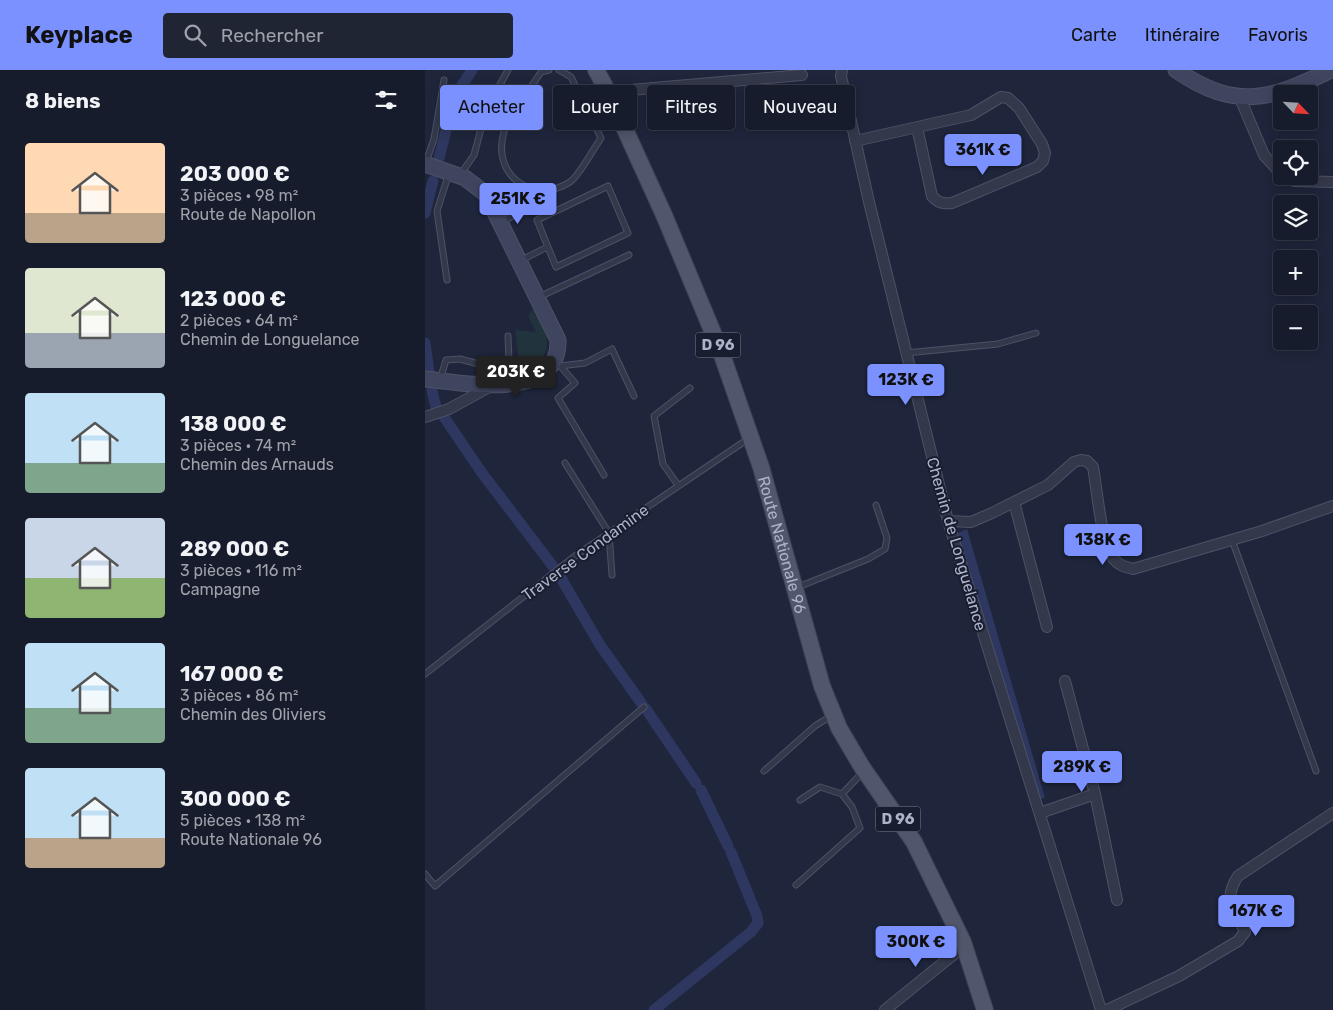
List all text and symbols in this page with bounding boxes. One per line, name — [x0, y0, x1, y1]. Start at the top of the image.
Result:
search box — [163, 13, 513, 58]
text: Keyplace — [25, 21, 133, 49]
icon: search — [181, 21, 209, 49]
text: Rechercher — [221, 24, 323, 47]
text: Carte — [1071, 24, 1117, 46]
text: Itinéraire — [1145, 24, 1220, 46]
text: Favoris — [1248, 24, 1308, 46]
chip: Acheter — [440, 85, 543, 130]
chip: Louer — [553, 85, 637, 130]
chip: Filtres — [647, 85, 735, 130]
chip: Nouveau — [745, 85, 855, 130]
north arrow — [1273, 85, 1317, 130]
map controls — [1273, 85, 1318, 350]
icon: filters — [372, 86, 400, 114]
text: 8 biens — [25, 88, 101, 113]
pin: 361K € — [942, 134, 1024, 176]
text: 361K € — [955, 140, 1011, 159]
button: locate — [1273, 140, 1318, 185]
text: 203 000 € — [180, 161, 290, 186]
icon: home — [65, 163, 125, 223]
pin: 251K € — [477, 182, 559, 225]
text: 3 pièces · 98 m² — [180, 186, 298, 205]
text: 251K € — [490, 189, 546, 208]
button: layers — [1273, 195, 1318, 240]
text: Route de Napollon — [180, 205, 316, 224]
button: + — [1273, 250, 1318, 295]
text: 123 000 € — [180, 286, 286, 311]
icon: home — [65, 288, 125, 348]
button: − — [1273, 305, 1318, 350]
text: 2 pièces · 64 m² — [180, 311, 298, 330]
text: Chemin de Longuelance — [180, 330, 360, 349]
road number: D 96 — [695, 332, 741, 358]
pin: 203K € — [475, 356, 557, 398]
text: 203K € — [487, 362, 545, 381]
pin: 123K € — [865, 364, 947, 406]
text: 123K € — [878, 370, 934, 389]
text: 138 000 € — [180, 411, 287, 436]
icon: home — [65, 413, 125, 473]
text: 3 pièces · 74 m² — [180, 436, 296, 455]
text: Chemin des Arnauds — [180, 455, 334, 474]
street label: Chemin de Longuelance — [923, 455, 990, 633]
street label: Route Nationale 96 — [754, 474, 810, 616]
street label: Traverse Condamine — [518, 500, 652, 605]
pin: 138K € — [1062, 524, 1144, 566]
text: 138K € — [1075, 530, 1131, 549]
text: 289 000 € — [180, 536, 290, 561]
icon: home — [65, 538, 125, 598]
text: 3 pièces · 116 m² — [180, 561, 302, 580]
text: Campagne — [180, 580, 260, 599]
text: 167 000 € — [180, 661, 284, 686]
icon: home — [65, 663, 125, 723]
text: 3 pièces · 86 m² — [180, 686, 298, 705]
text: Chemin des Oliviers — [180, 705, 326, 724]
pin: 289K € — [1041, 750, 1123, 793]
text: 289K € — [1053, 757, 1111, 776]
text: 300 000 € — [180, 786, 291, 811]
icon: home — [65, 788, 125, 848]
road number: D 96 — [875, 806, 921, 832]
text: 5 pièces · 138 m² — [180, 811, 305, 830]
text: Route Nationale 96 — [180, 830, 322, 849]
pin: 167K € — [1215, 894, 1297, 937]
text: 167K € — [1229, 901, 1283, 920]
pin: 300K € — [875, 926, 957, 968]
text: 300K € — [887, 932, 945, 951]

